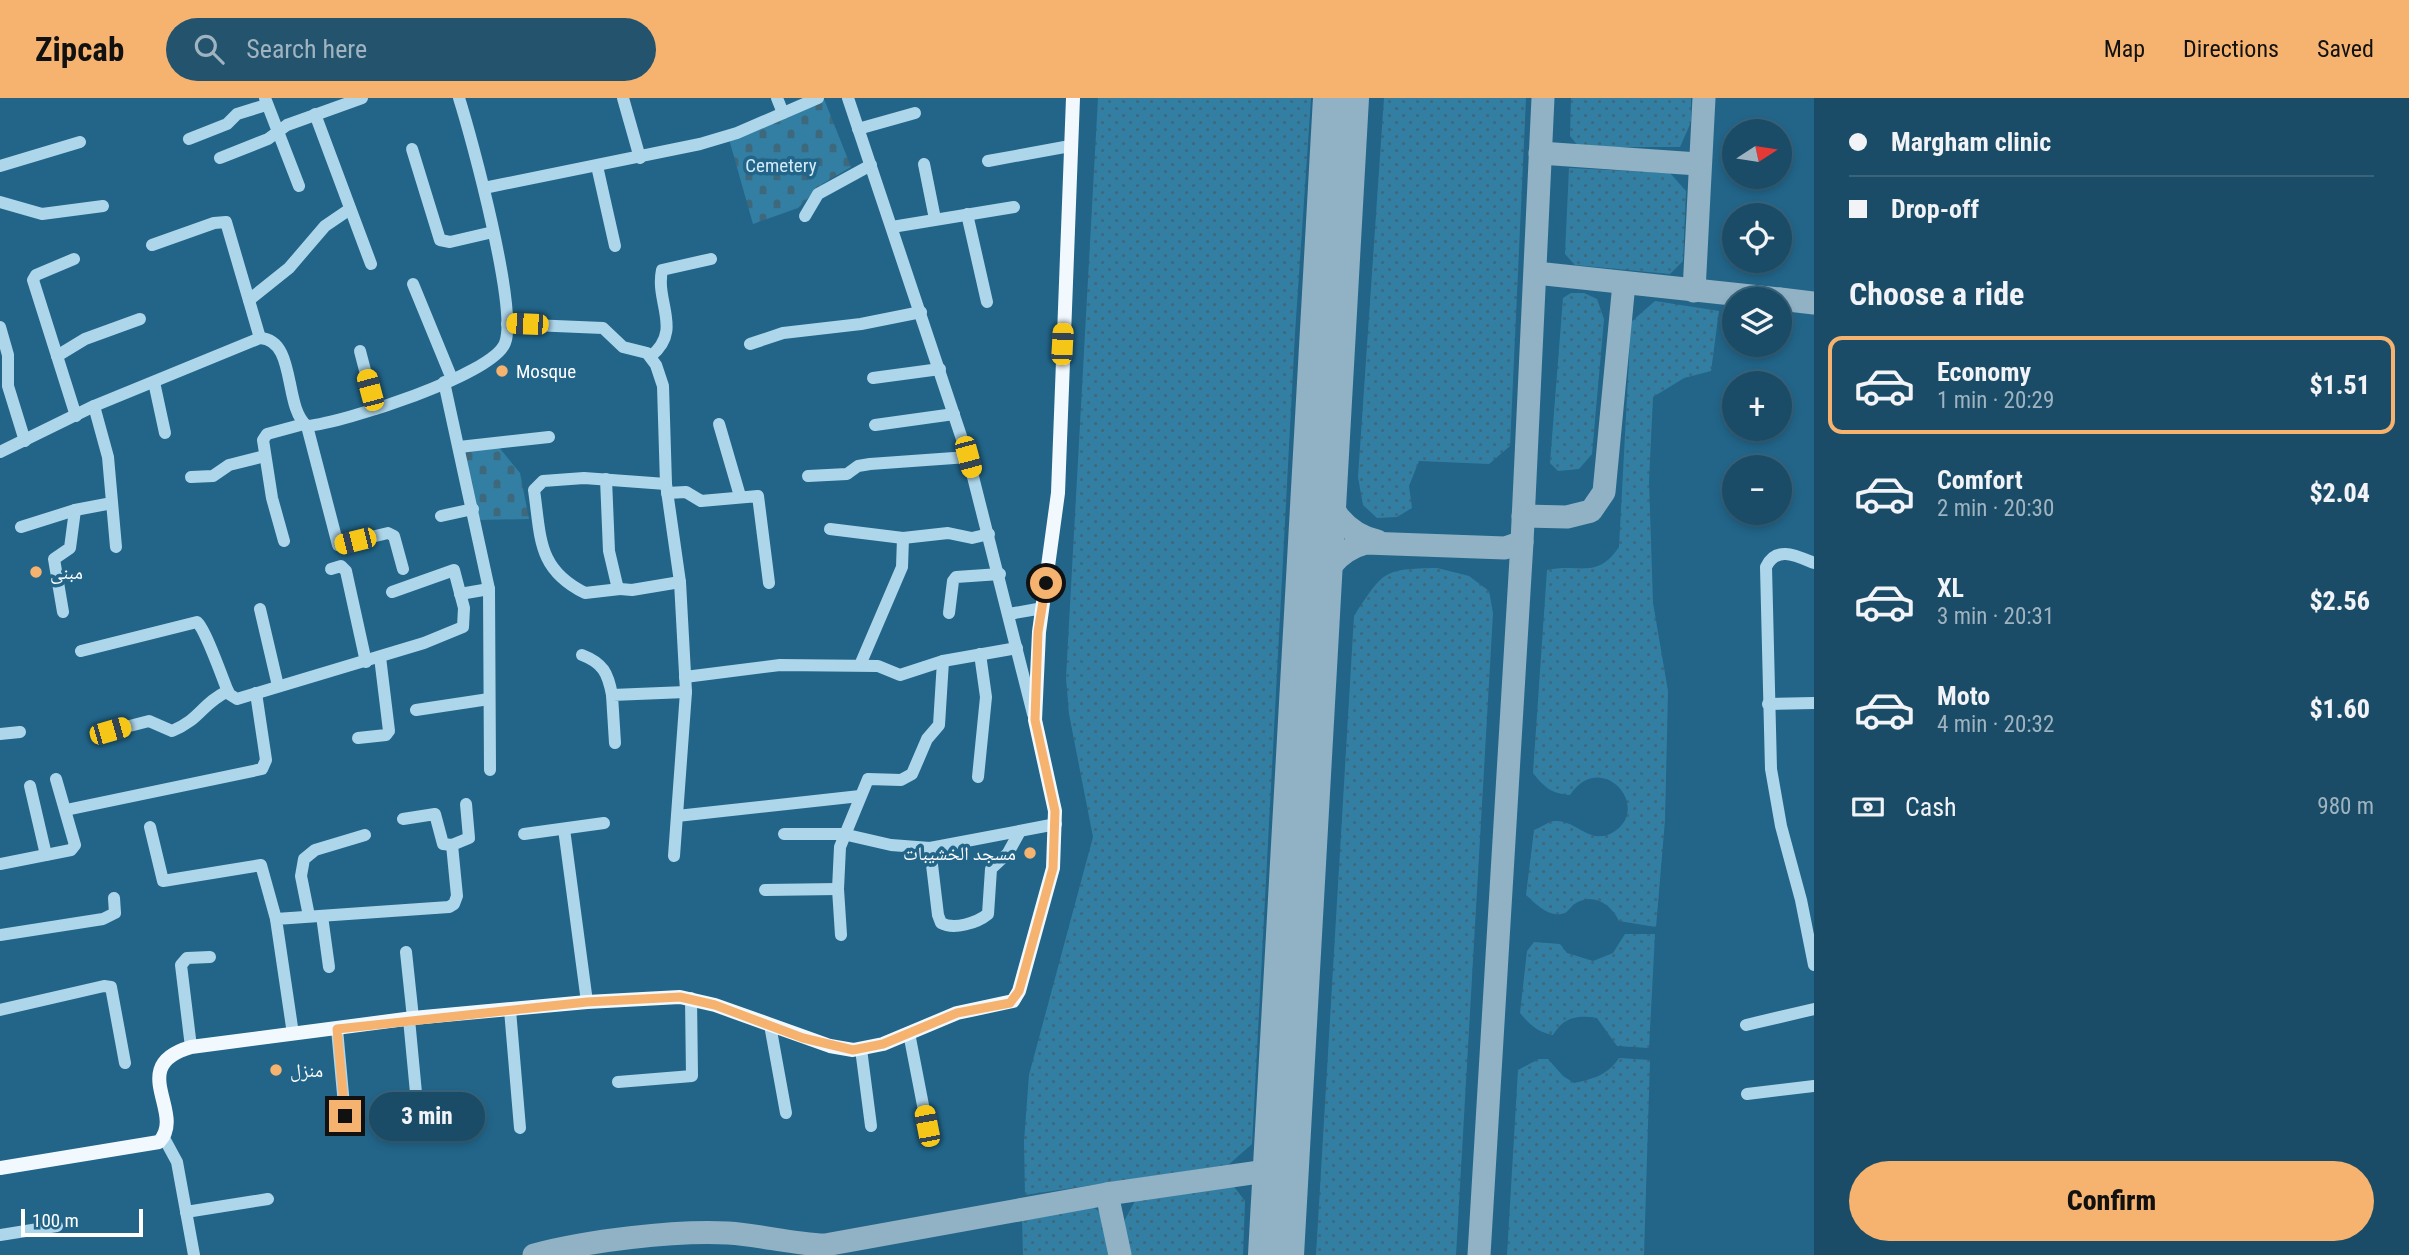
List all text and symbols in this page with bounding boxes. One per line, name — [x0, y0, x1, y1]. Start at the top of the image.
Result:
search box — [166, 18, 656, 81]
text: Zipcab — [35, 30, 124, 69]
icon: search — [190, 30, 228, 68]
text: Search here — [246, 34, 367, 64]
text: Map — [2104, 35, 2145, 63]
text: Directions — [2183, 35, 2279, 63]
text: Saved — [2317, 35, 2374, 63]
north arrow — [1722, 119, 1792, 189]
map controls — [1722, 119, 1792, 525]
text: Margham clinic — [1891, 127, 2051, 157]
park label: Cemetery — [745, 154, 817, 177]
text: Drop-off — [1891, 194, 1979, 224]
button: locate — [1722, 203, 1792, 273]
text: Choose a ride — [1849, 275, 2024, 313]
button: layers — [1722, 287, 1792, 357]
car — [506, 313, 549, 335]
car — [1051, 322, 1074, 366]
icon: car — [1853, 354, 1916, 417]
text: Economy — [1937, 357, 2031, 387]
place label: Mosque — [516, 360, 576, 383]
marker: Mosque — [494, 363, 510, 379]
car — [355, 367, 386, 413]
text: $1.51 — [2309, 370, 2370, 400]
button: + — [1722, 371, 1792, 441]
text: 1 min · 20:29 — [1937, 387, 2054, 414]
car — [953, 434, 984, 480]
button: − — [1722, 455, 1792, 525]
icon: car — [1853, 462, 1916, 525]
text: Comfort — [1937, 465, 2023, 495]
text: $2.04 — [2309, 478, 2370, 508]
text: 2 min · 20:30 — [1937, 495, 2054, 522]
car — [333, 526, 378, 556]
place label: مبنى — [50, 561, 83, 584]
marker: مبنى — [28, 564, 44, 580]
route start — [1030, 567, 1062, 599]
icon: car — [1853, 570, 1916, 633]
text: XL — [1937, 573, 1964, 603]
text: $2.56 — [2309, 586, 2370, 616]
text: 3 min · 20:31 — [1937, 603, 2054, 630]
icon: car — [1853, 678, 1916, 741]
text: Moto — [1937, 681, 1990, 711]
text: $1.60 — [2309, 694, 2370, 724]
text: 4 min · 20:32 — [1937, 711, 2054, 738]
car — [87, 715, 134, 747]
icon: cash — [1849, 788, 1887, 826]
text: Cash — [1905, 792, 1957, 822]
text: 980 m — [2317, 793, 2374, 820]
place label: مسجد الخشيبات — [903, 842, 1016, 865]
marker: مسجد الخشيبات — [1022, 845, 1038, 861]
place label: منزل — [290, 1059, 323, 1082]
marker: منزل — [268, 1062, 284, 1078]
callout: 3 min — [370, 1091, 485, 1140]
route end — [329, 1100, 361, 1132]
text: 3 min — [401, 1103, 453, 1130]
car — [913, 1103, 942, 1149]
button: Confirm — [1849, 1161, 2374, 1241]
scale bar — [21, 1206, 144, 1238]
text: 100 m — [32, 1209, 79, 1232]

